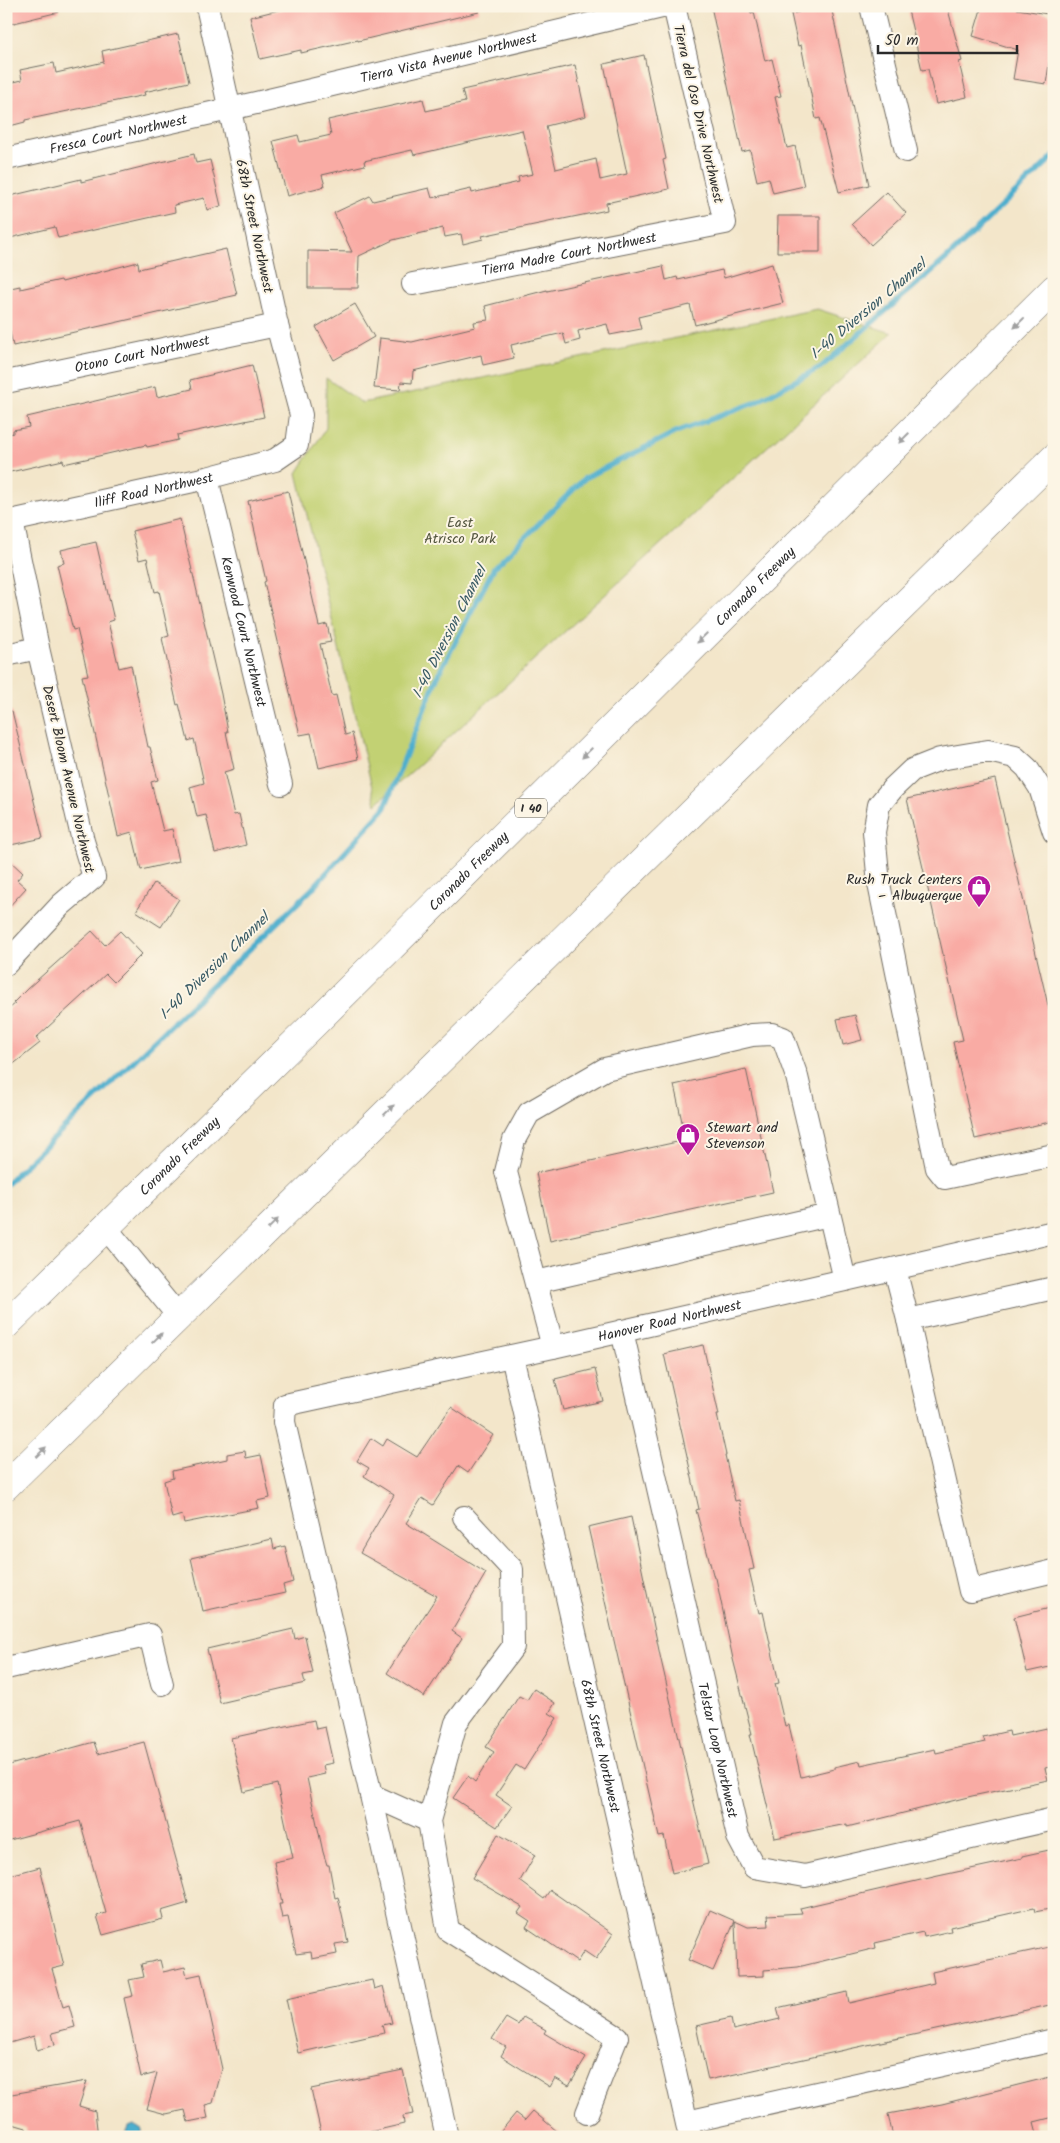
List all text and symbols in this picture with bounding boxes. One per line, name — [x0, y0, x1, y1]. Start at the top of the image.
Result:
scale bar — [878, 22, 1016, 54]
street label: Tierra del Oso Drive Northwest — [667, 23, 729, 206]
street label: Tierra Vista Avenue Northwest — [358, 27, 540, 90]
text: 50 m — [885, 29, 919, 53]
street label: Fresca Court Northwest — [48, 109, 190, 161]
street label: 68th Street Northwest — [229, 157, 279, 296]
street label: Tierra Madre Court Northwest — [480, 227, 659, 282]
water label: I-40 Diversion Channel — [805, 252, 935, 366]
one-way arrow — [1013, 317, 1025, 329]
street label: Otono Court Northwest — [73, 329, 212, 379]
one-way arrow — [898, 431, 910, 443]
street label: Iliff Road Northwest — [92, 467, 216, 514]
park label: East Atrisco Park — [424, 512, 496, 550]
street label: Coronado Freeway — [710, 541, 801, 632]
street label: Kenwood Court Northwest — [214, 554, 272, 710]
water label: I-40 Diversion Channel — [406, 559, 495, 703]
one-way arrow — [696, 632, 708, 644]
street label: Desert Bloom Avenue Northwest — [36, 683, 101, 876]
one-way arrow — [581, 747, 593, 759]
road number: I 40 — [515, 798, 547, 818]
street label: Coronado Freeway — [424, 826, 515, 917]
place label: Rush Truck Centers – Albuquerque — [846, 869, 963, 907]
shop icon: Rush Truck Centers – Albuquerque — [966, 874, 992, 908]
water label: I-40 Diversion Channel — [154, 905, 278, 1026]
one-way arrow — [383, 1105, 395, 1117]
street label: Coronado Freeway — [134, 1111, 226, 1201]
place label: Stewart and Stevenson — [706, 1117, 779, 1155]
shop icon: Stewart and Stevenson — [675, 1122, 701, 1156]
one-way arrow — [267, 1218, 279, 1230]
street label: Hanover Road Northwest — [596, 1294, 744, 1348]
one-way arrow — [151, 1332, 163, 1344]
one-way arrow — [35, 1446, 47, 1458]
street label: 68th Street Northwest — [574, 1677, 626, 1816]
street label: Telstar Loop Northwest — [691, 1680, 743, 1821]

